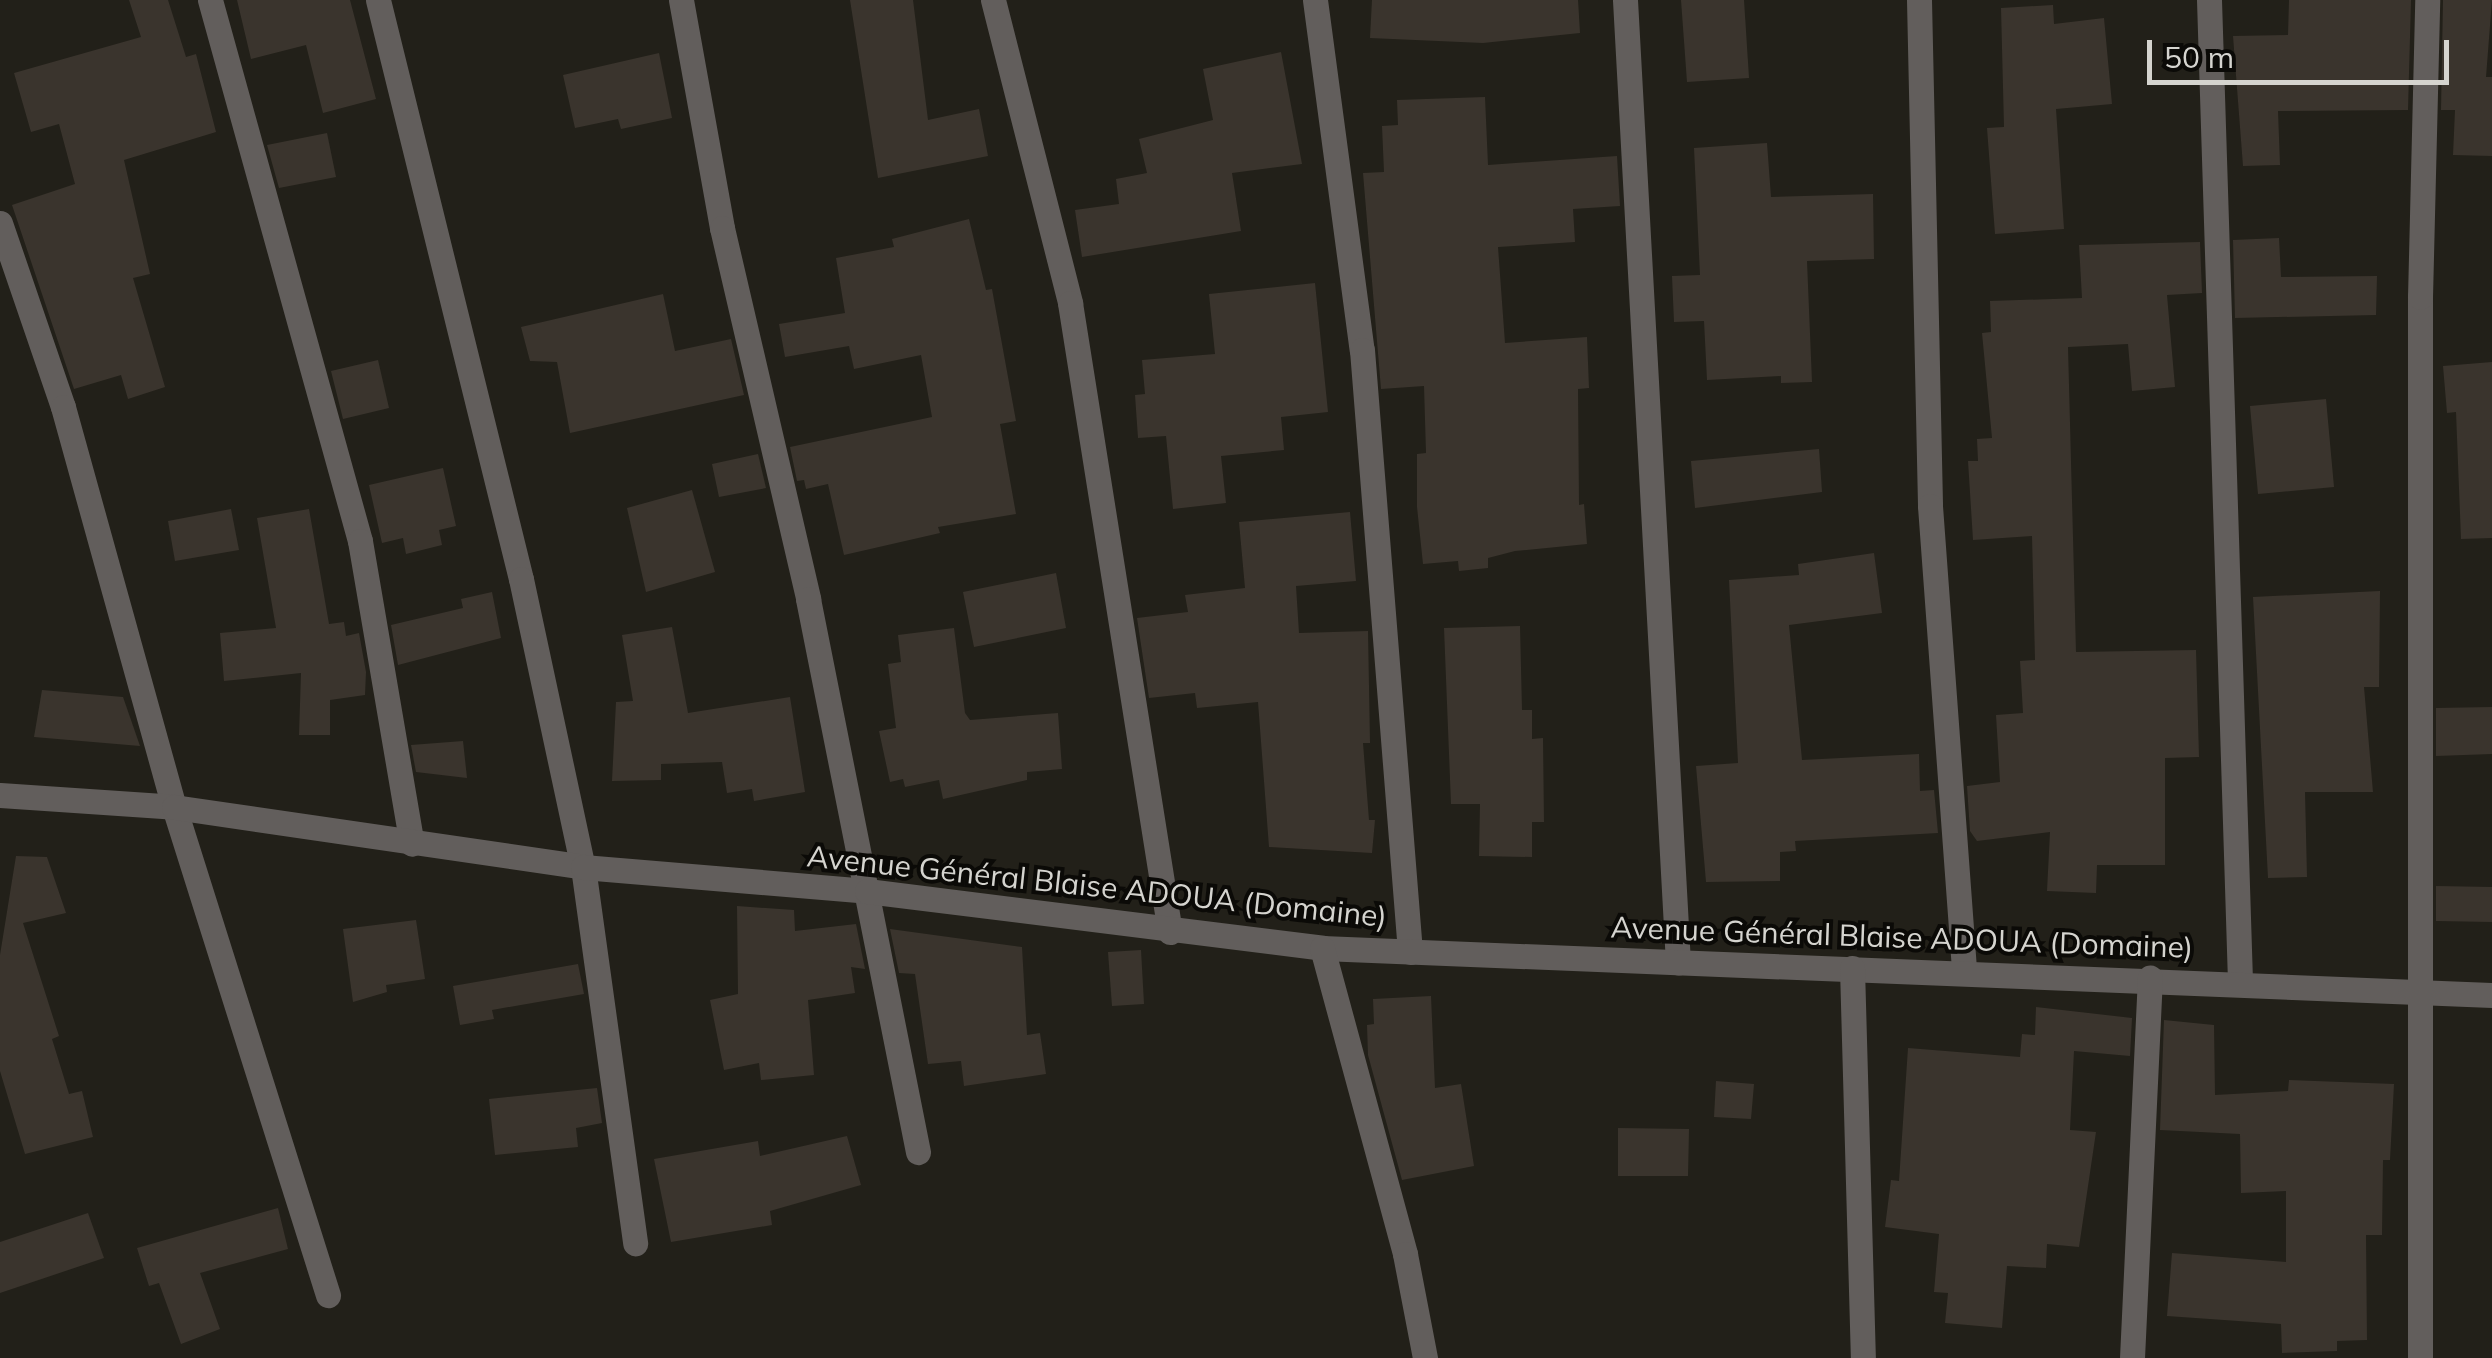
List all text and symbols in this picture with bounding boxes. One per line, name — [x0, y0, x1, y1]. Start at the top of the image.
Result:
scale bar — [2152, 20, 2454, 82]
text: 50 m — [2164, 38, 2234, 76]
street label: Avenue Général Blaise ADOUA (Domaine) — [805, 838, 1389, 934]
street label: Avenue Général Blaise ADOUA (Domaine) — [1610, 909, 2194, 965]

